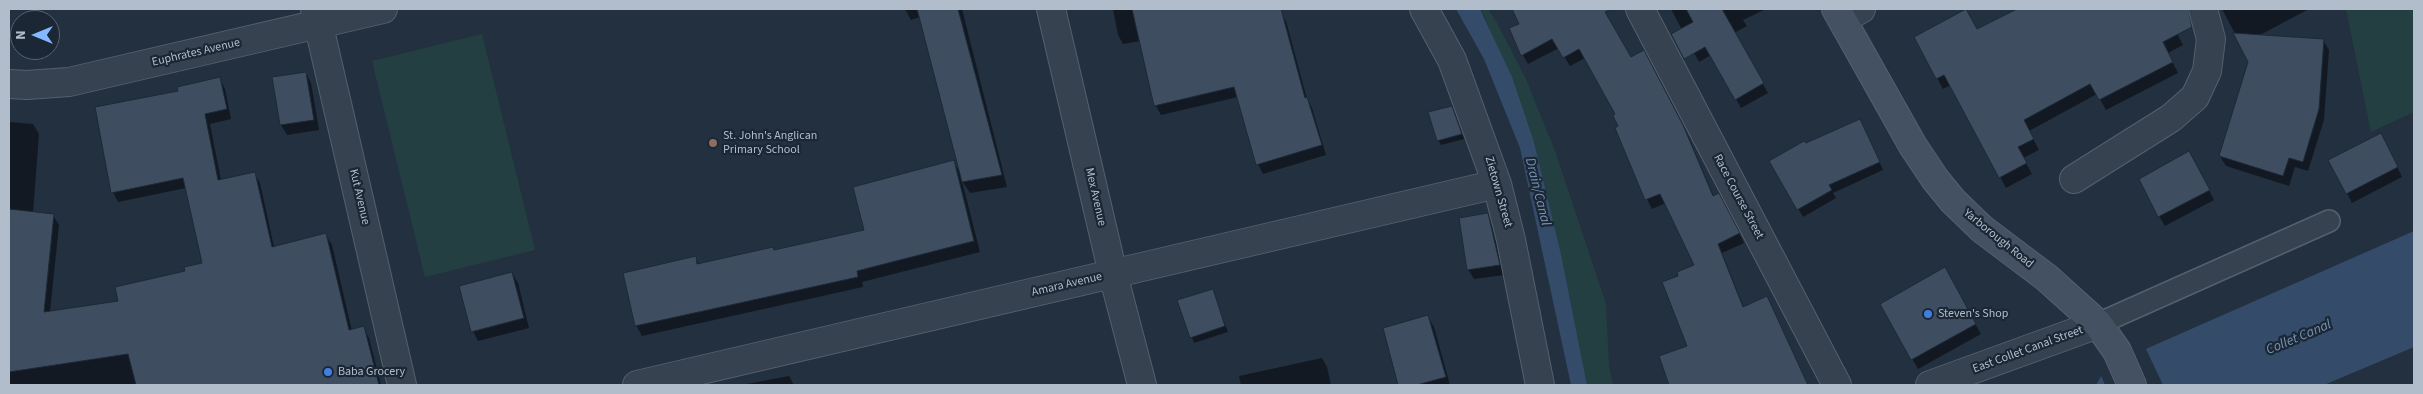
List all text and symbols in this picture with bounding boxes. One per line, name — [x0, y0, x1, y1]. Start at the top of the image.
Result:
north arrow — [10, 10, 60, 60]
text: N — [11, 30, 31, 40]
street label: Euphrates Avenue — [151, 36, 241, 70]
place label: St. John's Anglican Primary School — [723, 129, 817, 157]
marker: St. John's Anglican Primary School — [707, 137, 719, 149]
street label: Race Course Street — [1710, 152, 1766, 242]
street label: Zietown Street — [1481, 155, 1515, 229]
water label: Drain/Canal — [1520, 156, 1554, 228]
street label: Mex Avenue — [1081, 166, 1109, 228]
street label: Kut Avenue — [346, 168, 372, 226]
street label: Yarborough Road — [1960, 206, 2036, 272]
street label: Amara Avenue — [1030, 270, 1104, 300]
place label: Steven's Shop — [1938, 307, 2008, 321]
marker: Steven's Shop — [1922, 308, 1934, 320]
water label: Collet Canal — [2264, 317, 2334, 359]
street label: East Collet Canal Street — [1971, 323, 2085, 377]
place label: Baba Grocery — [338, 365, 405, 379]
marker: Baba Grocery — [322, 366, 334, 378]

